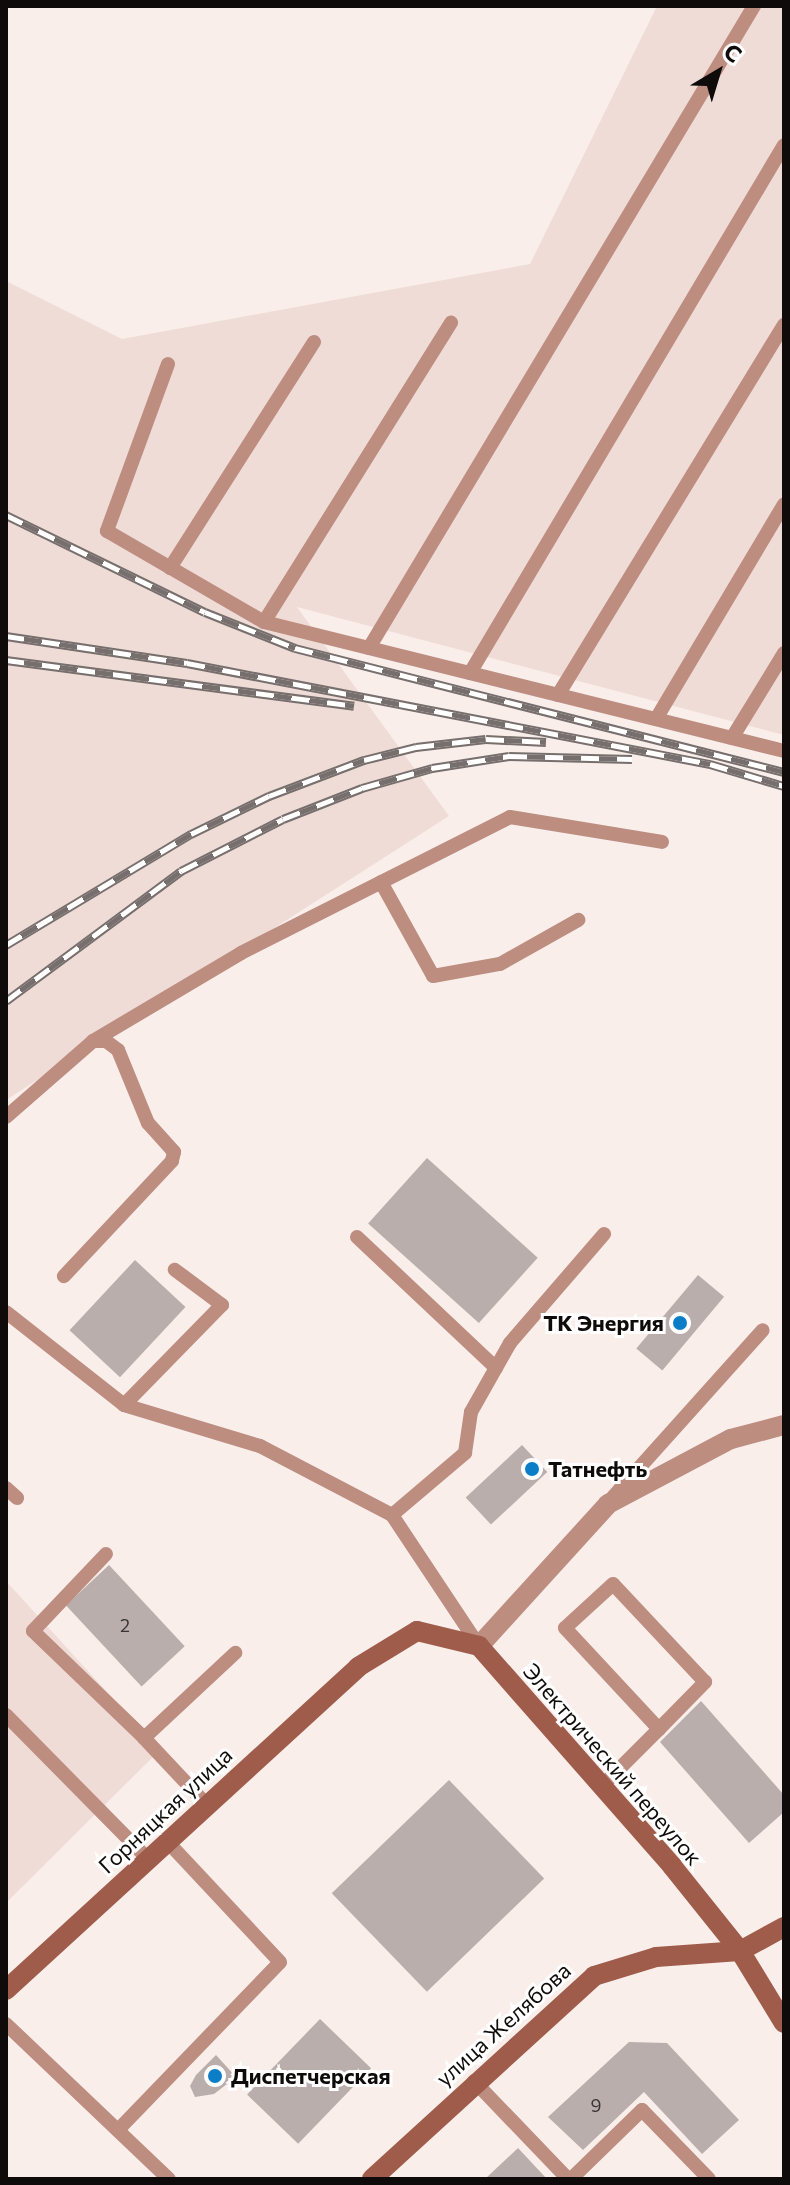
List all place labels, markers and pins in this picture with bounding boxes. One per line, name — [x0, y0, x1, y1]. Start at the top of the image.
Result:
place label: ТК Энергия — [543, 1310, 664, 1336]
marker: ТК Энергия — [671, 1314, 689, 1332]
place label: Татнефть — [548, 1456, 647, 1482]
marker: Татнефть — [523, 1460, 541, 1478]
place label: Диспетчерская — [231, 2063, 391, 2089]
marker: Диспетчерская — [206, 2067, 224, 2085]

